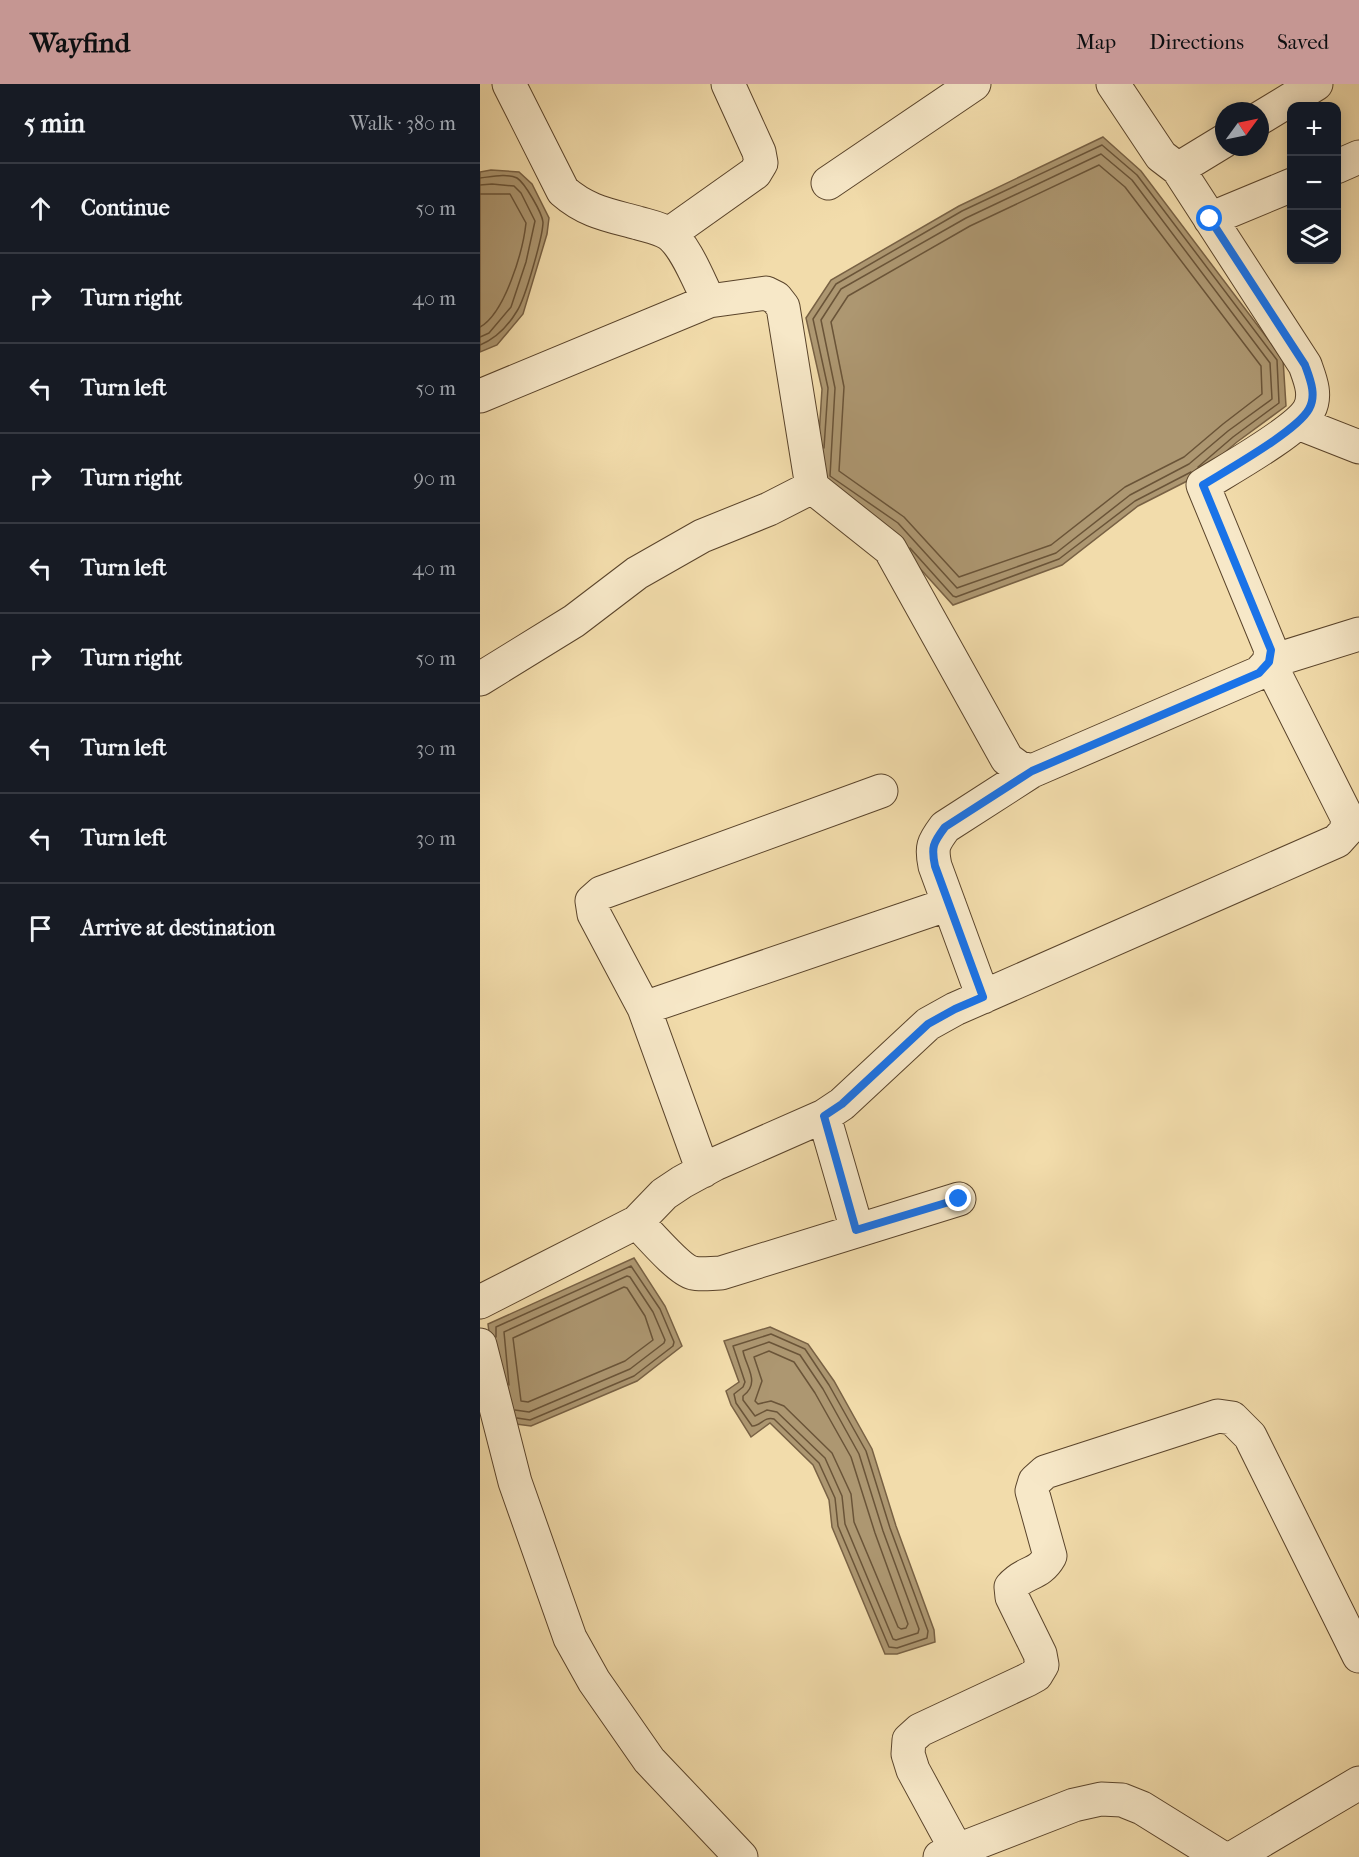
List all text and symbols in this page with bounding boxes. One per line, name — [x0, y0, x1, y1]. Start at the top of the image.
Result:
text: Wayfind — [30, 26, 130, 59]
text: Map — [1076, 30, 1116, 54]
text: Directions — [1149, 30, 1244, 54]
text: Saved — [1277, 30, 1329, 54]
north arrow — [1215, 102, 1269, 156]
map controls — [1287, 102, 1341, 264]
button: + — [1287, 102, 1341, 156]
text: 5 min — [24, 108, 85, 139]
text: Walk · 380 m — [350, 112, 456, 135]
button: − — [1287, 156, 1341, 210]
icon: ahead — [24, 192, 57, 225]
text: Continue — [81, 195, 170, 221]
text: 50 m — [415, 197, 456, 220]
route start — [1196, 205, 1222, 231]
button: layers — [1287, 210, 1341, 264]
icon: right — [24, 282, 57, 315]
text: Turn right — [81, 285, 182, 311]
text: 40 m — [412, 287, 456, 310]
icon: left — [24, 372, 57, 405]
text: Turn left — [81, 375, 167, 401]
text: 50 m — [415, 377, 456, 400]
icon: right — [24, 462, 57, 495]
text: Turn right — [81, 465, 182, 491]
text: 90 m — [414, 467, 456, 490]
icon: left — [24, 552, 57, 585]
text: Turn left — [81, 555, 167, 581]
text: 40 m — [412, 557, 456, 580]
icon: right — [24, 642, 57, 675]
text: Turn right — [81, 645, 182, 671]
text: 50 m — [415, 647, 456, 670]
icon: left — [24, 732, 57, 765]
text: Turn left — [81, 735, 167, 761]
text: 30 m — [416, 737, 456, 760]
icon: left — [24, 822, 57, 855]
text: Turn left — [81, 825, 167, 851]
text: 30 m — [416, 827, 456, 850]
icon: arrive — [24, 912, 57, 945]
text: Arrive at destination — [81, 915, 275, 941]
route end — [945, 1185, 971, 1211]

